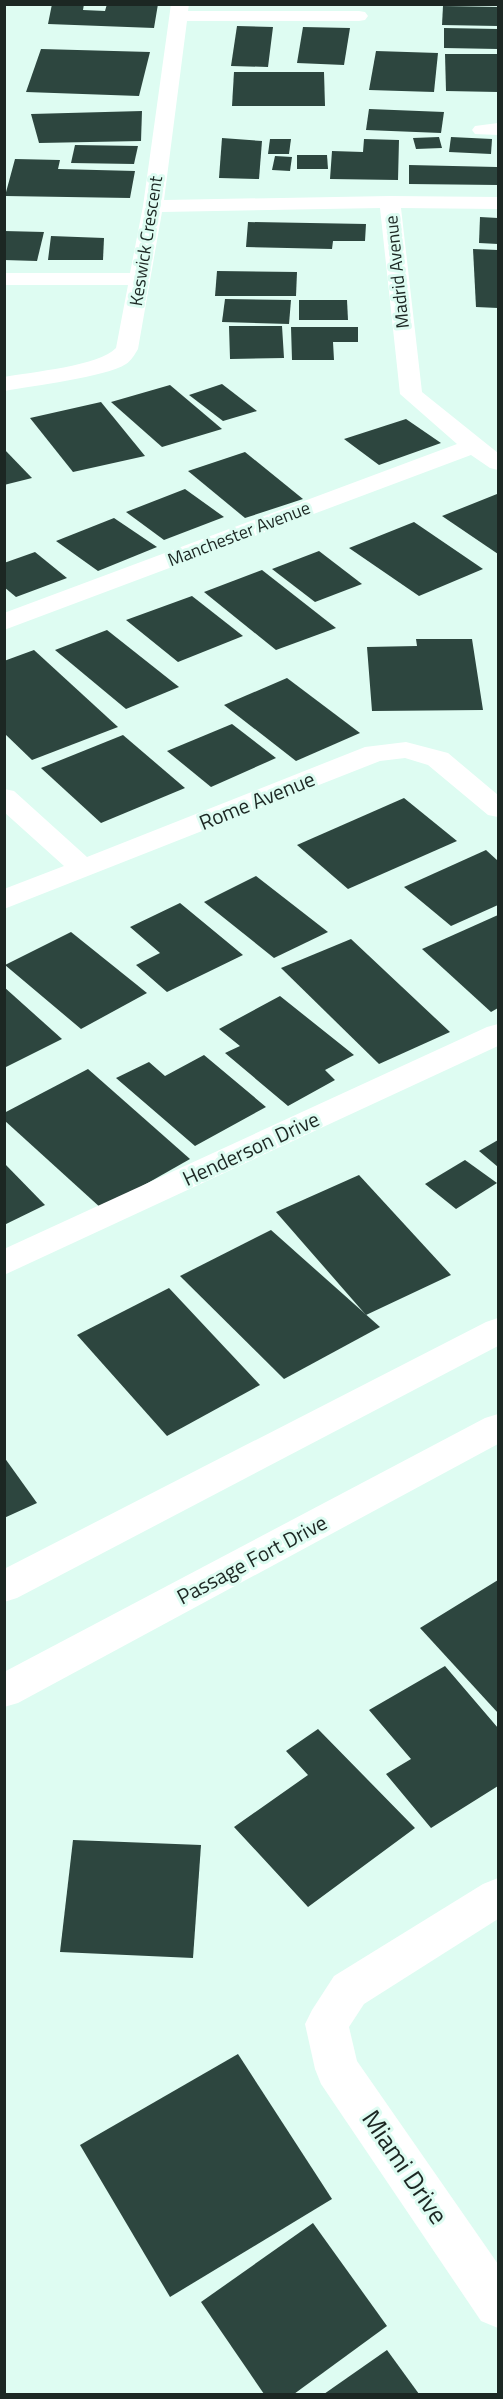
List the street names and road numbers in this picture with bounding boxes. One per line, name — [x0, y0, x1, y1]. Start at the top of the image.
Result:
street label: Keswick Crescent — [122, 173, 169, 308]
street label: Madrid Avenue — [377, 214, 416, 330]
street label: Manchester Avenue — [164, 494, 314, 573]
street label: Rome Avenue — [194, 762, 319, 838]
street label: Henderson Drive — [177, 1102, 324, 1194]
street label: Passage Fort Drive — [171, 1506, 332, 1612]
street label: Miami Drive — [353, 2102, 458, 2232]

